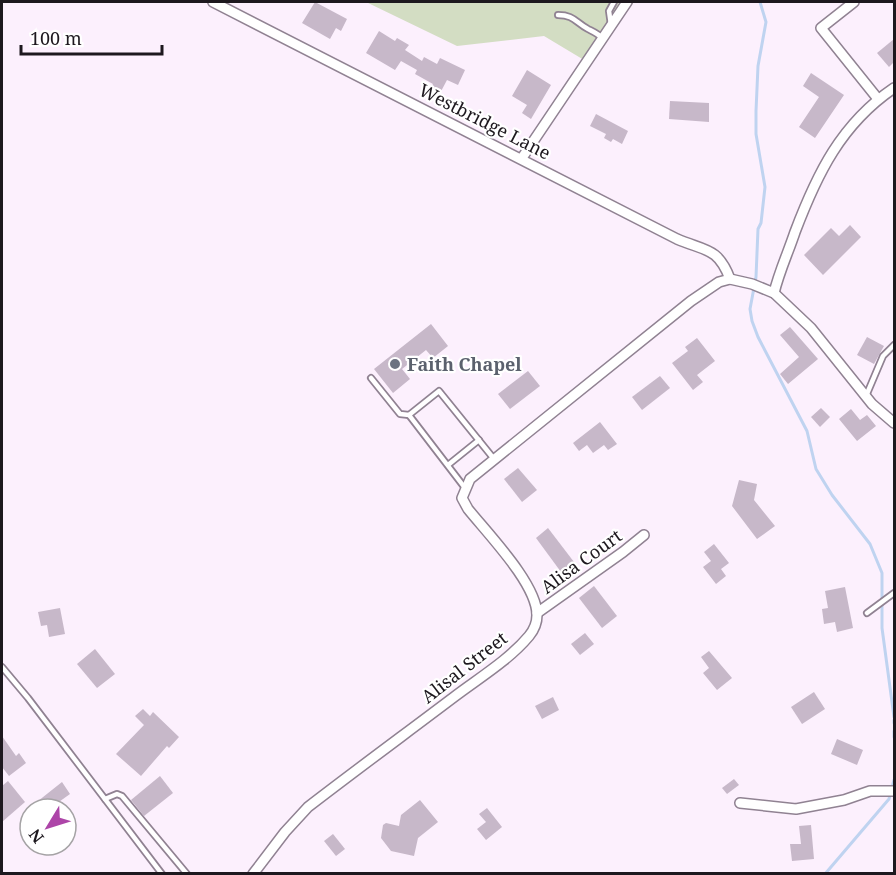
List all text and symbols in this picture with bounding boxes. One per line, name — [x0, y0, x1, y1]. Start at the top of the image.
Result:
scale bar — [21, 18, 162, 56]
text: 100 m — [30, 26, 82, 50]
street label: Westbridge Lane — [415, 77, 555, 165]
place label: Faith Chapel — [407, 352, 522, 376]
marker: Faith Chapel — [388, 357, 402, 371]
street label: Alisa Court — [536, 523, 626, 599]
street label: Alisal Street — [416, 626, 512, 708]
north arrow — [18, 797, 78, 857]
text: N — [23, 824, 49, 848]

